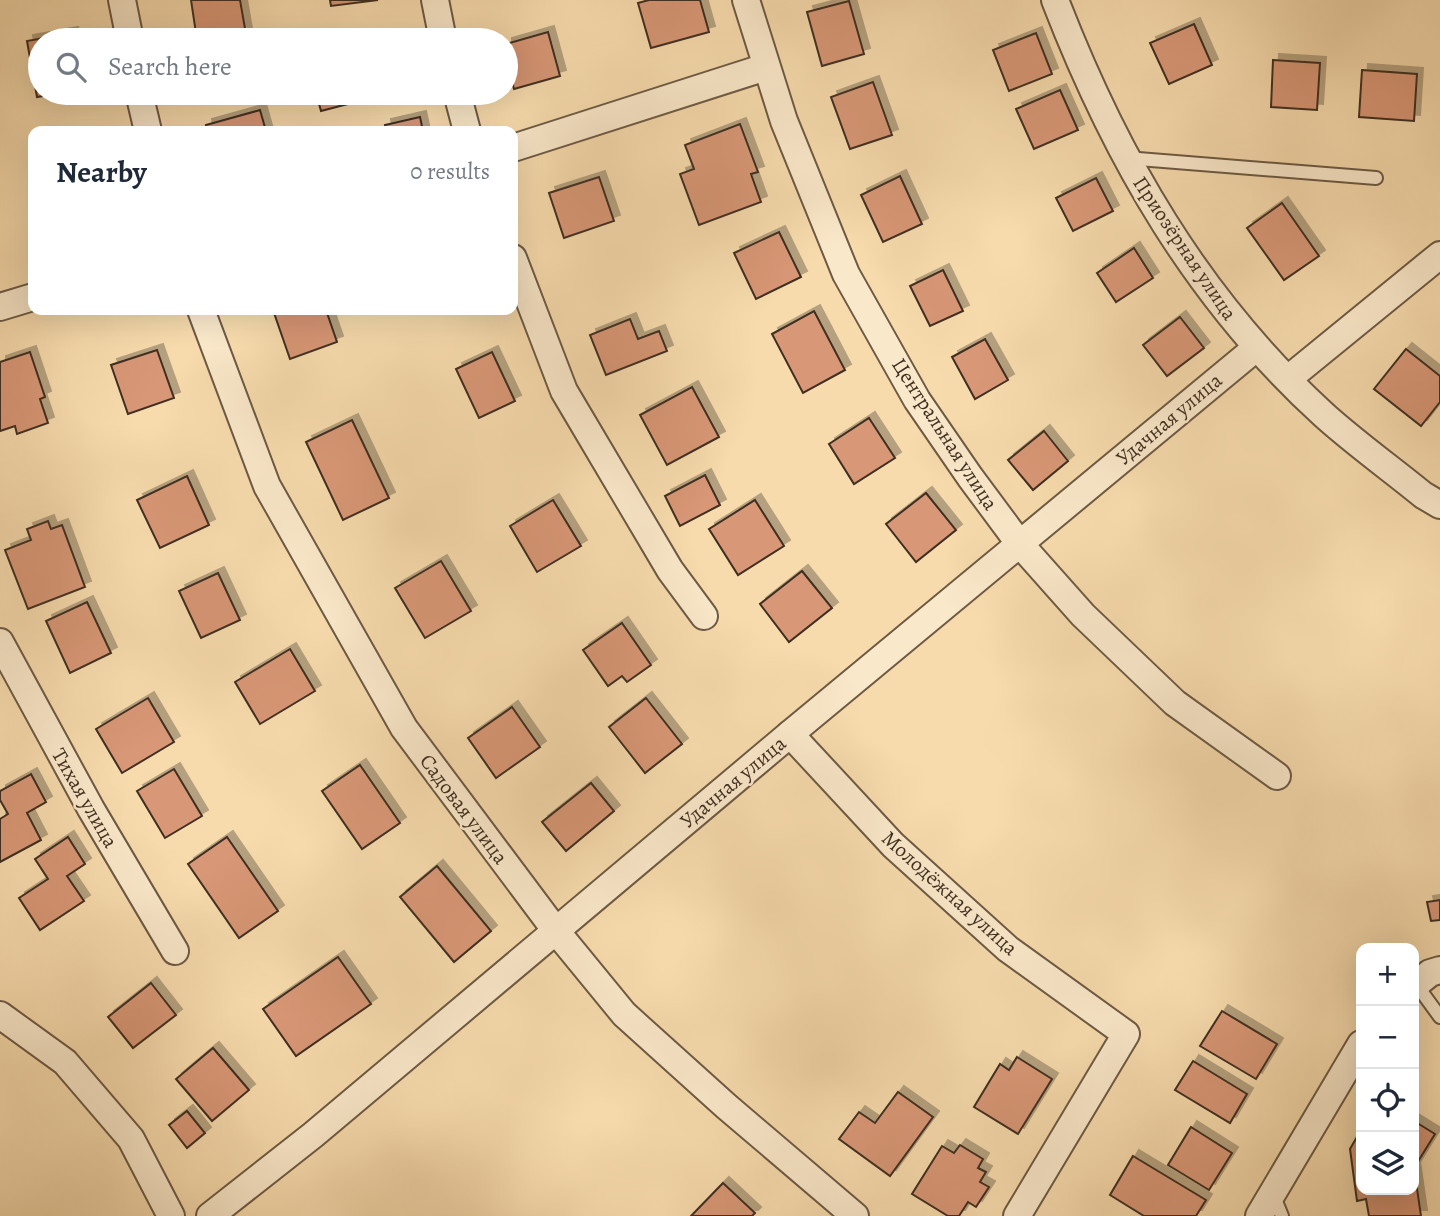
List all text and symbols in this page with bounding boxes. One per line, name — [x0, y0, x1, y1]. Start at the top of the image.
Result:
search box — [28, 28, 518, 105]
icon: search — [52, 48, 90, 86]
text: Search here — [108, 49, 232, 84]
text: Nearby — [56, 152, 147, 192]
text: 0 results — [410, 156, 490, 187]
street label: Приозёрная улица — [1126, 170, 1244, 326]
street label: Центральная улица — [885, 352, 1005, 516]
street label: Удачная улица — [1110, 366, 1228, 472]
street label: Удачная улица — [674, 729, 792, 835]
street label: Тихая улица — [45, 743, 125, 853]
street label: Садовая улица — [413, 748, 515, 870]
street label: Молодёжная улица — [876, 824, 1024, 962]
map controls — [1356, 943, 1419, 1195]
button: + — [1356, 943, 1419, 1006]
button: − — [1356, 1006, 1419, 1069]
button: locate — [1356, 1069, 1419, 1132]
button: layers — [1356, 1132, 1419, 1195]

